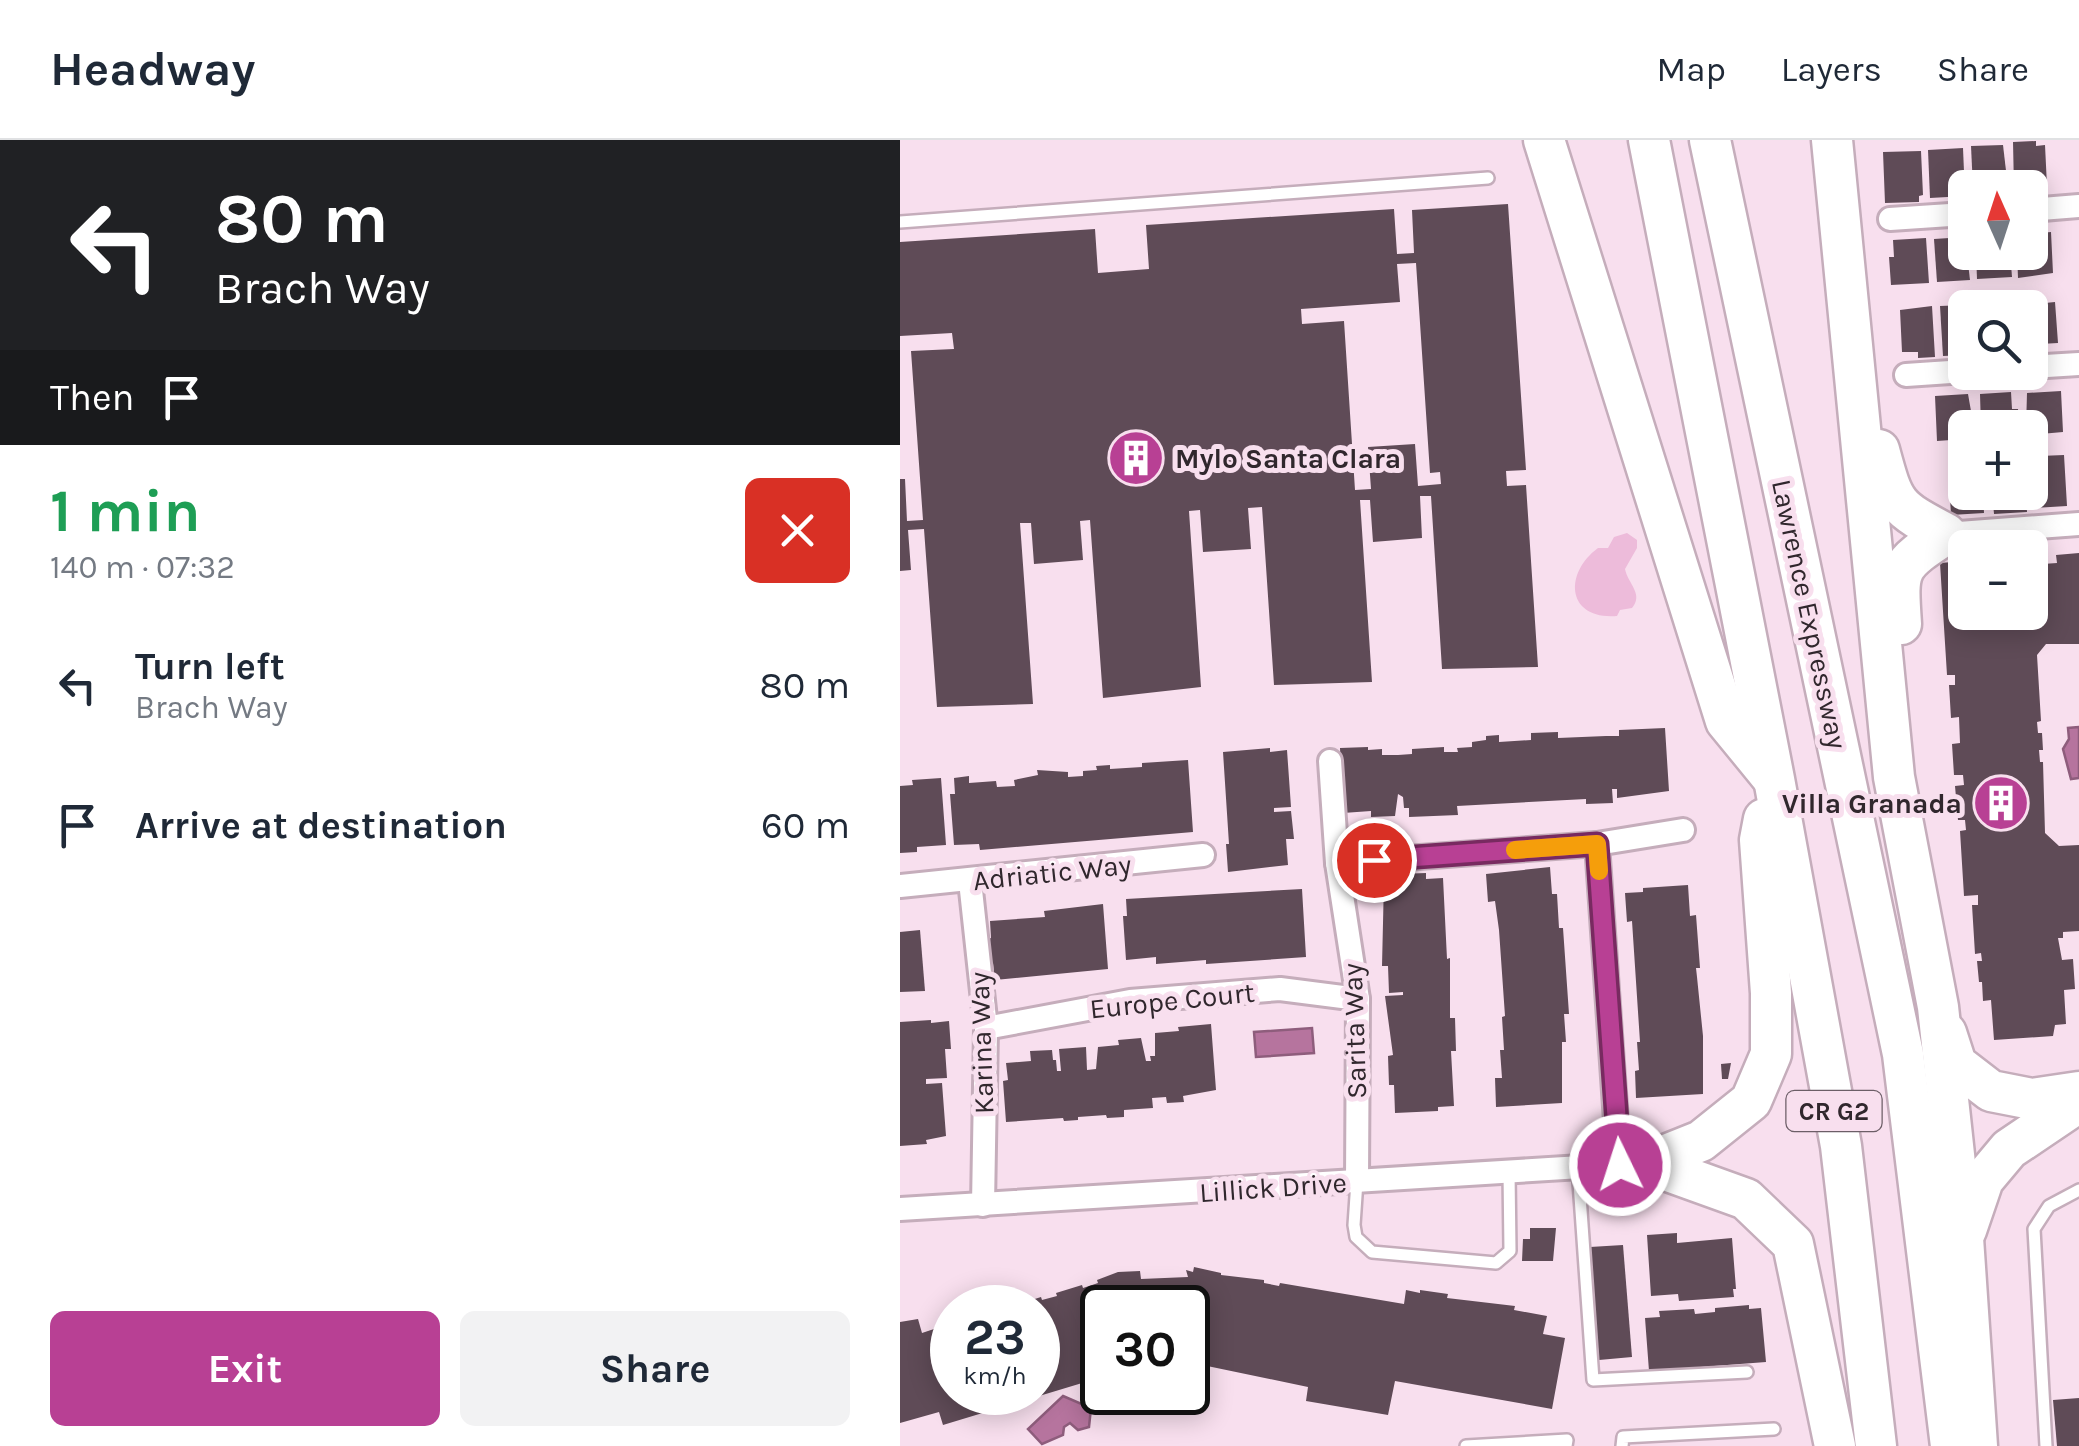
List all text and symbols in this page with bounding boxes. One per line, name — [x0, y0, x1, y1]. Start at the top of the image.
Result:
text: Headway — [50, 41, 256, 97]
text: Map — [1656, 49, 1726, 90]
text: Layers — [1781, 49, 1882, 90]
text: Share — [1937, 49, 2029, 90]
north arrow — [1948, 170, 2048, 270]
map controls — [1948, 170, 2048, 630]
text: 80 m — [215, 178, 389, 260]
icon: left — [50, 180, 180, 310]
text: Brach Way — [215, 262, 430, 314]
button: search — [1948, 290, 2048, 390]
icon: arrive — [154, 370, 209, 425]
text: Then — [50, 375, 134, 420]
button: + — [1948, 410, 2048, 510]
building icon: Mylo Santa Clara — [1106, 428, 1166, 488]
place label: Mylo Santa Clara — [1175, 442, 1401, 475]
text: 1 min — [50, 476, 201, 546]
street label: Lawrence Expressway — [1765, 476, 1854, 752]
button: close — [745, 478, 850, 583]
button: − — [1948, 530, 2048, 630]
text: 140 m · 07:32 — [50, 549, 235, 586]
text: Turn left — [135, 644, 285, 689]
icon: left — [50, 658, 105, 713]
text: 80 m — [760, 663, 850, 708]
text: Brach Way — [135, 689, 288, 726]
building icon: Villa Granada — [1971, 773, 2031, 833]
place label: Villa Granada — [1782, 787, 1962, 820]
icon: arrive — [50, 798, 105, 853]
text: Arrive at destination — [135, 803, 507, 848]
text: 60 m — [761, 803, 850, 848]
pin — [1332, 818, 1417, 903]
icon: arrive — [1347, 833, 1402, 888]
street label: Adriatic Way — [971, 848, 1133, 897]
street label: Sarita Way — [1336, 962, 1373, 1100]
street label: Karina Way — [963, 971, 1000, 1115]
street label: Europe Court — [1088, 975, 1256, 1026]
road number: CR G2 — [1786, 1091, 1882, 1131]
position arrow — [1568, 1113, 1672, 1217]
street label: Lillick Drive — [1198, 1166, 1348, 1209]
speed limit sign: 30 — [1080, 1285, 1210, 1415]
text: 23 — [964, 1308, 1026, 1367]
button: Exit — [50, 1311, 440, 1426]
button: Share — [460, 1311, 850, 1426]
text: km/h — [963, 1361, 1027, 1390]

